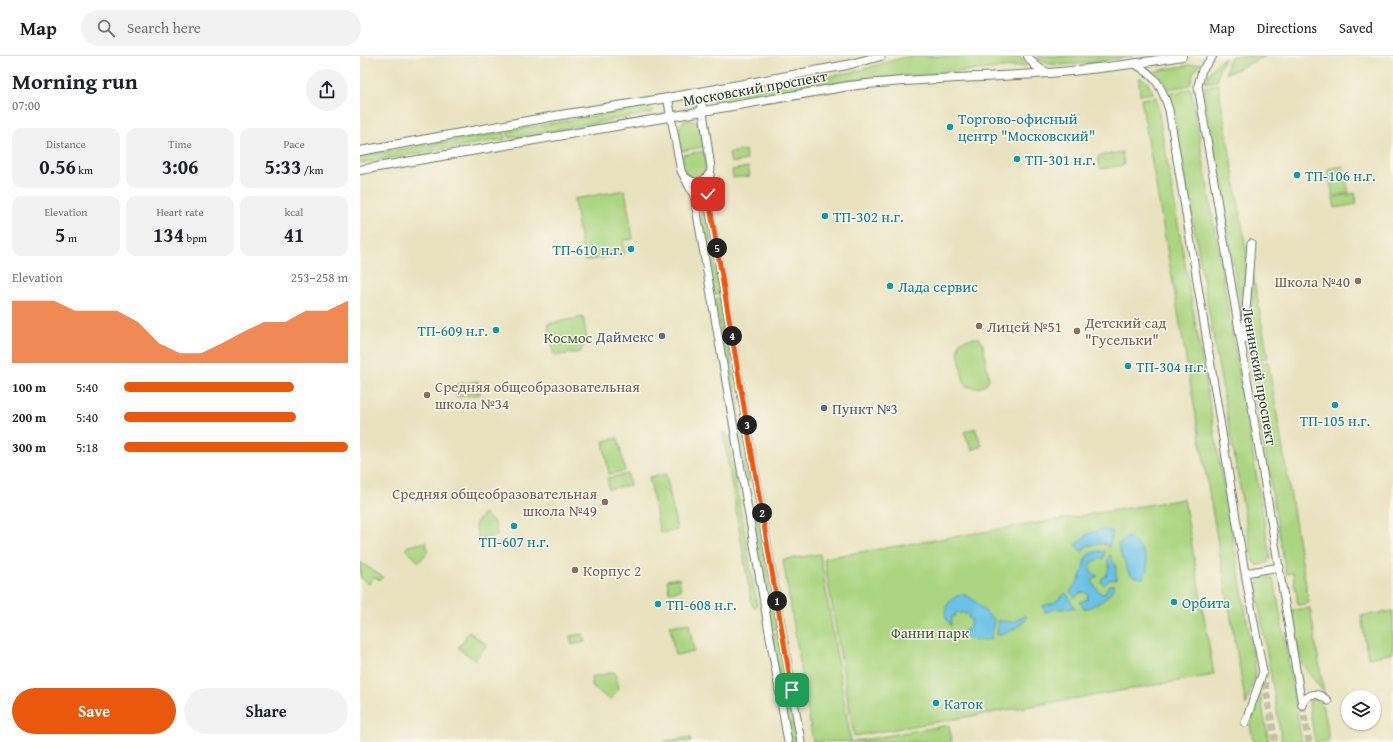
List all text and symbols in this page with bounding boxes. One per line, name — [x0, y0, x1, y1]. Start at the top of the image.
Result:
search box — [81, 10, 361, 46]
text: Map — [20, 14, 57, 42]
icon: search — [95, 17, 117, 39]
text: Search here — [127, 17, 201, 38]
text: Map — [1209, 18, 1235, 38]
text: Directions — [1257, 18, 1317, 38]
text: Saved — [1339, 18, 1373, 38]
text: Morning run — [12, 65, 138, 97]
street label: Московский проспект — [681, 65, 829, 111]
button: share — [306, 69, 348, 111]
text: 07:00 — [12, 96, 40, 115]
place label: Торгово-офисный центр "Московский" — [958, 108, 1095, 146]
marker: Торгово-офисный центр "Московский" — [945, 122, 955, 132]
text: Distance — [46, 136, 86, 152]
text: Time — [168, 136, 192, 152]
text: Pace — [283, 136, 305, 152]
place label: ТП-301 н.г. — [1025, 149, 1096, 170]
text: 0.56 — [39, 152, 76, 181]
text: 3:06 — [162, 152, 198, 181]
text: 5:33 — [265, 152, 301, 181]
marker: ТП-301 н.г. — [1012, 154, 1022, 164]
text: km — [76, 162, 93, 178]
text: /km — [301, 162, 323, 178]
place label: ТП-106 н.г. — [1305, 165, 1376, 186]
marker: ТП-106 н.г. — [1292, 170, 1302, 180]
pin — [691, 177, 725, 211]
icon: check — [697, 183, 719, 205]
text: Elevation — [44, 204, 88, 220]
text: Heart rate — [156, 204, 204, 220]
text: kcal — [285, 204, 303, 220]
place label: ТП-302 н.г. — [833, 206, 904, 227]
marker: ТП-302 н.г. — [820, 211, 830, 221]
text: 5 — [55, 220, 65, 249]
text: 134 — [153, 220, 184, 249]
text: 41 — [284, 220, 304, 249]
text: m — [65, 230, 77, 246]
text: bpm — [184, 230, 207, 246]
pin: 5 — [707, 238, 727, 258]
place label: ТП-610 н.г. — [552, 239, 623, 260]
text: 5 — [714, 240, 720, 256]
marker: ТП-610 н.г. — [626, 244, 636, 254]
text: Elevation — [12, 268, 63, 287]
text: 253–258 m — [291, 268, 348, 287]
place label: Школа №40 — [1275, 271, 1350, 292]
place label: Лада сервис — [898, 276, 978, 297]
marker: Школа №40 — [1353, 276, 1363, 286]
marker: Лада сервис — [885, 281, 895, 291]
street label: Ленинский проспект — [1238, 305, 1283, 447]
place label: Детский сад "Гусельки" — [1084, 312, 1166, 350]
place label: Лицей №51 — [987, 316, 1062, 337]
place label: ТП-609 н.г. — [417, 320, 488, 341]
marker: Лицей №51 — [974, 321, 984, 331]
marker: ТП-609 н.г. — [491, 325, 501, 335]
place label: Даймекс — [595, 326, 654, 347]
pin: 4 — [722, 326, 742, 346]
marker: Детский сад "Гусельки" — [1072, 326, 1082, 336]
park label: Космос — [544, 327, 593, 348]
text: 4 — [729, 328, 735, 344]
marker: Даймекс — [657, 331, 667, 341]
place label: ТП-304 н.г. — [1136, 356, 1207, 377]
marker: ТП-304 н.г. — [1123, 361, 1133, 371]
place label: Средняя общеобразовательная школа №34 — [435, 376, 640, 414]
text: 100 m — [12, 378, 46, 397]
text: 5:40 — [76, 378, 98, 397]
marker: Средняя общеобразовательная школа №34 — [422, 390, 432, 400]
place label: Пункт №3 — [832, 398, 898, 419]
marker: ТП-105 н.г. — [1330, 400, 1340, 410]
marker: Пункт №3 — [819, 403, 829, 413]
text: 200 m — [12, 408, 46, 427]
text: 5:40 — [76, 408, 98, 427]
place label: ТП-105 н.г. — [1300, 410, 1370, 431]
pin: 3 — [737, 415, 757, 435]
text: 3 — [744, 417, 750, 433]
text: 300 m — [12, 438, 46, 457]
text: 5:18 — [76, 438, 98, 457]
place label: Средняя общеобразовательная школа №49 — [392, 483, 597, 521]
marker: Средняя общеобразовательная школа №49 — [600, 497, 610, 507]
pin: 2 — [752, 503, 772, 523]
text: 2 — [759, 505, 765, 521]
marker: ТП-607 н.г. — [509, 521, 519, 531]
place label: ТП-607 н.г. — [479, 531, 549, 552]
place label: Корпус 2 — [583, 560, 641, 581]
marker: Корпус 2 — [570, 565, 580, 575]
pin: 1 — [767, 591, 787, 611]
place label: Орбита — [1182, 592, 1231, 613]
text: 1 — [774, 593, 780, 609]
place label: ТП-608 н.г. — [666, 594, 737, 615]
marker: Орбита — [1169, 597, 1179, 607]
marker: ТП-608 н.г. — [653, 599, 663, 609]
park label: Фанни парк — [891, 622, 969, 643]
pin — [775, 673, 809, 707]
icon: arrive — [781, 679, 803, 701]
button: Save — [12, 688, 176, 734]
button: Share — [184, 688, 348, 734]
map controls — [1341, 690, 1381, 730]
button: layers — [1341, 690, 1381, 730]
place label: Каток — [944, 693, 983, 714]
marker: Каток — [931, 698, 941, 708]

